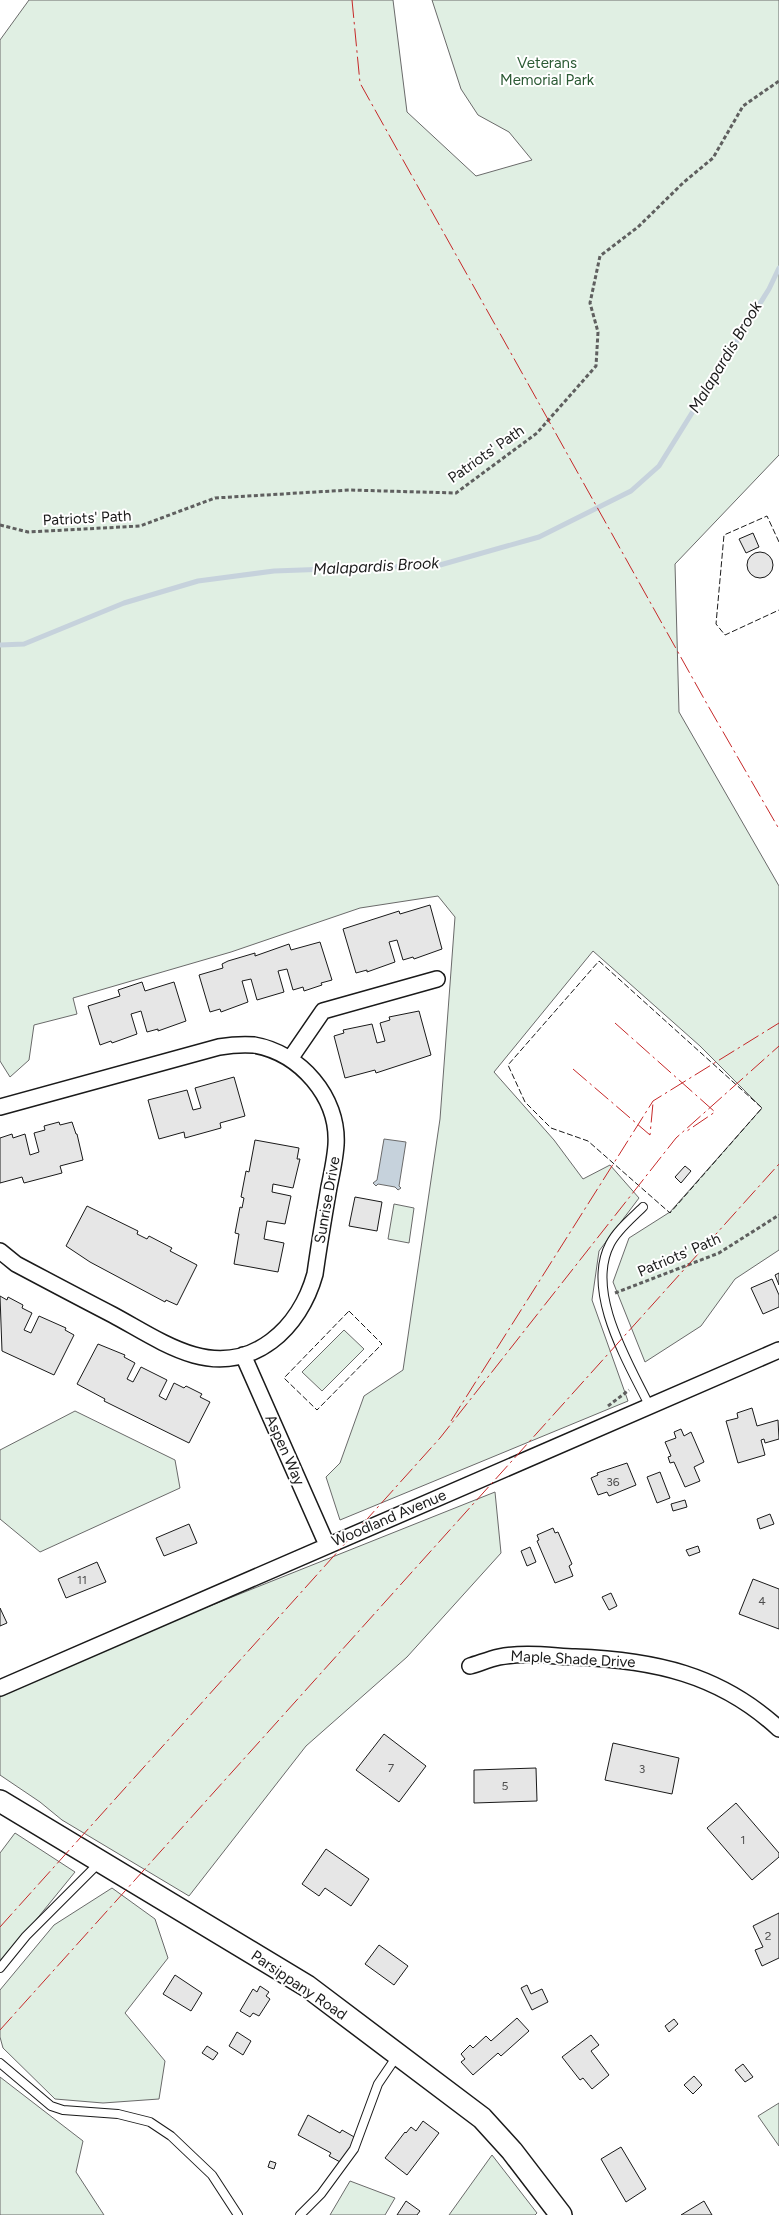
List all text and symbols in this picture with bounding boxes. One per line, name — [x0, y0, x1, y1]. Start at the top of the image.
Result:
park label: Veterans Memorial Park — [500, 54, 595, 89]
water label: Malapardis Brook — [684, 297, 766, 416]
street label: Patriots' Path — [445, 421, 527, 487]
street label: Patriots' Path — [42, 507, 132, 529]
water label: Malapardis Brook — [312, 553, 441, 579]
street label: Sunrise Drive — [310, 1155, 344, 1245]
street label: Patriots' Path — [635, 1229, 723, 1281]
street label: Aspen Way — [261, 1412, 309, 1488]
house number: 36 — [606, 1475, 620, 1489]
street label: Woodland Avenue — [329, 1486, 449, 1550]
house number: 11 — [77, 1573, 87, 1587]
house number: 4 — [758, 1594, 766, 1608]
street label: Maple Shade Drive — [510, 1647, 636, 1671]
house number: 7 — [388, 1761, 395, 1775]
house number: 3 — [639, 1762, 645, 1776]
house number: 5 — [502, 1779, 509, 1793]
house number: 1 — [741, 1833, 745, 1847]
house number: 2 — [765, 1929, 771, 1943]
street label: Parsippany Road — [248, 1946, 350, 2024]

